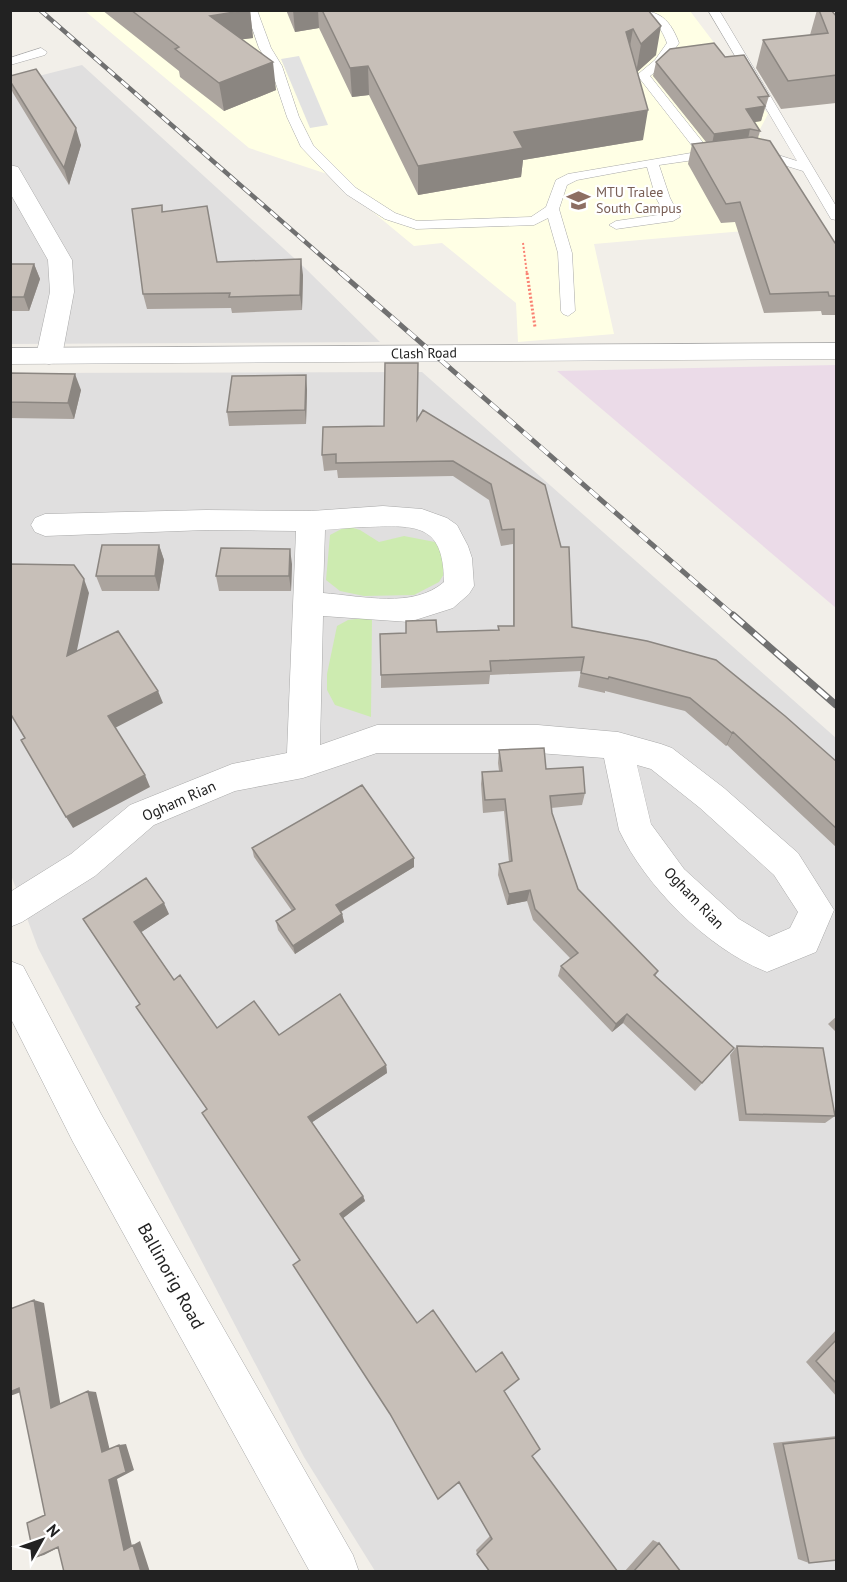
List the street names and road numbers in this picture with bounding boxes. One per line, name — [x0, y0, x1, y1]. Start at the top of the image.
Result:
street label: Clash Road — [391, 343, 457, 363]
street label: Ogham Rian — [139, 776, 219, 825]
street label: Ogham Rian — [660, 863, 729, 933]
street label: Ballinorig Road — [133, 1219, 210, 1333]

